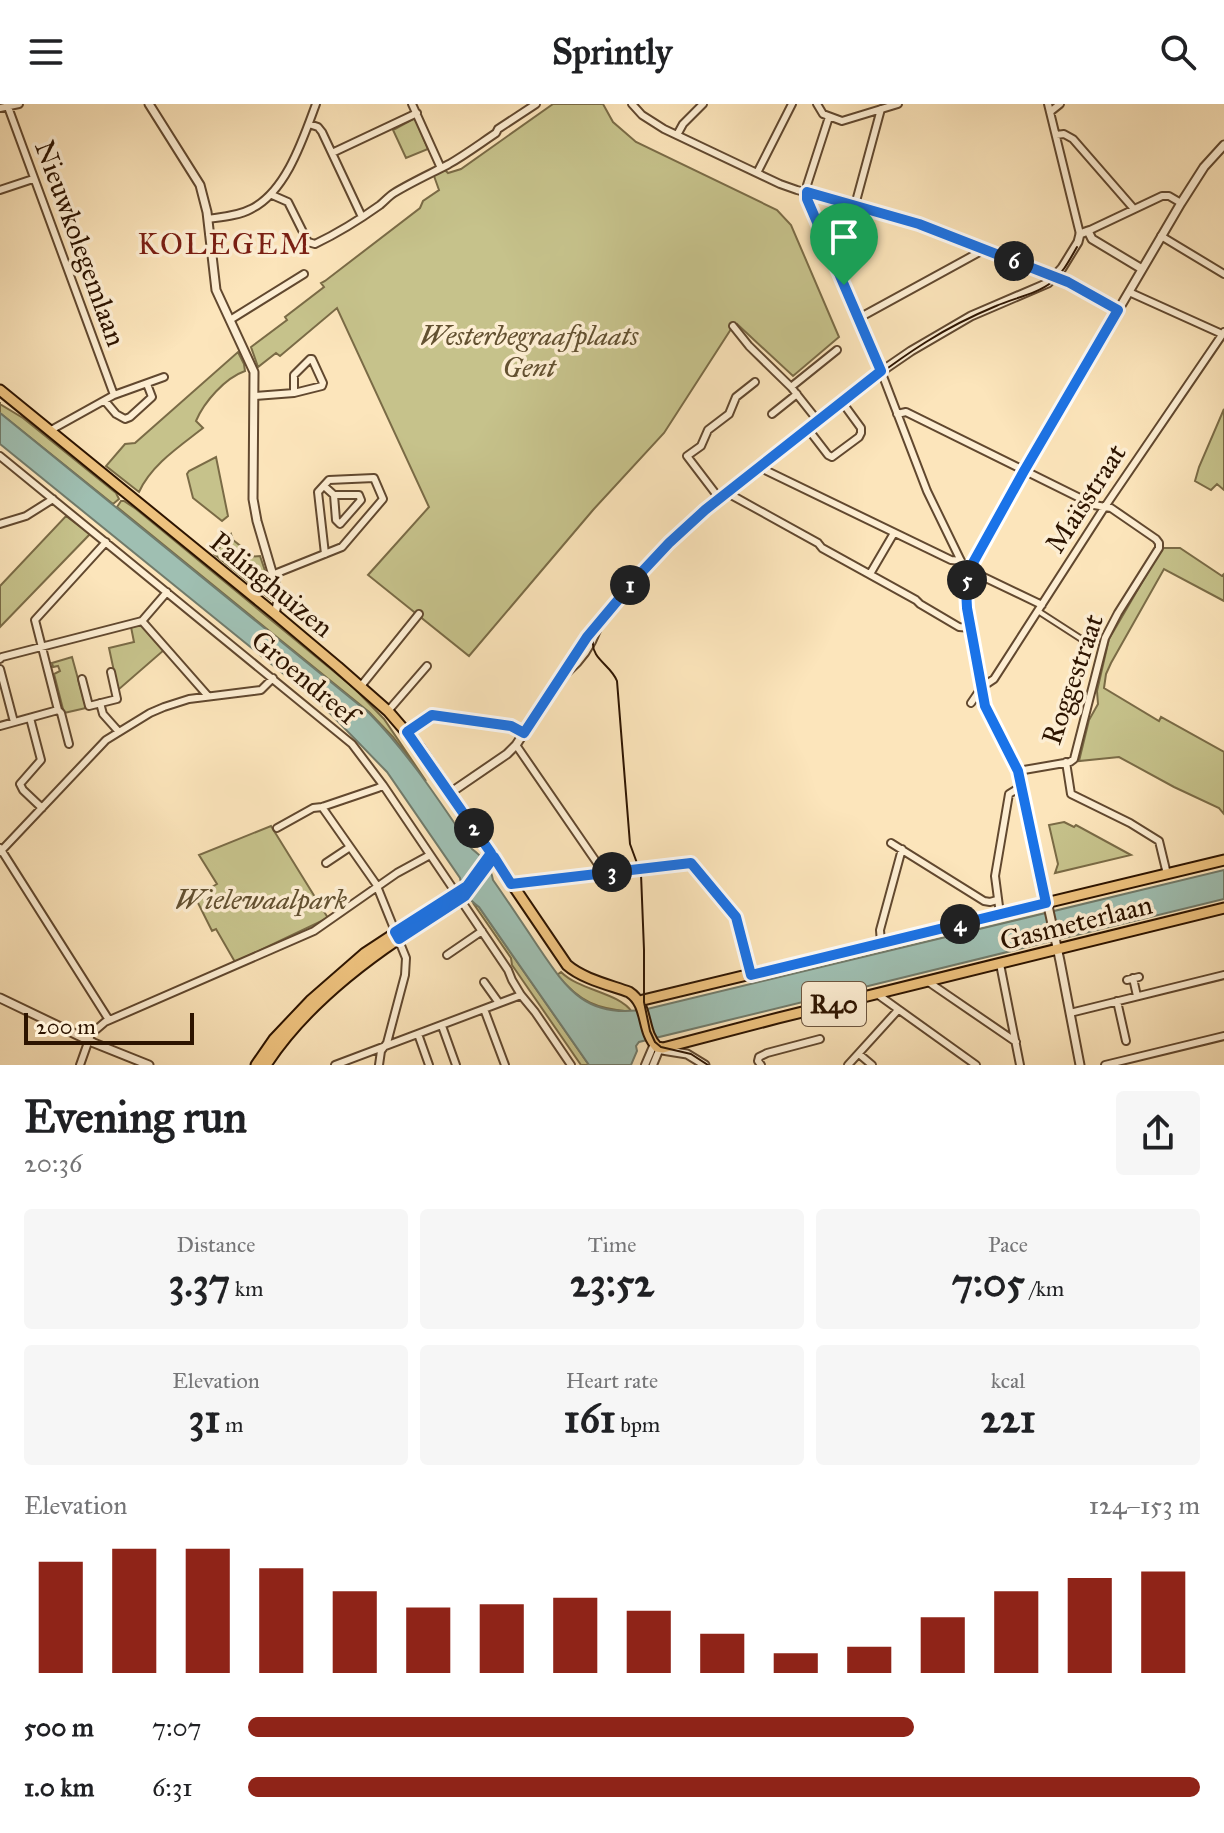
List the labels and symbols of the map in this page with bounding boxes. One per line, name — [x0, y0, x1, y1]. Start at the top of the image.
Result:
street label: Nieuwkolegemlaan — [27, 135, 134, 351]
pin — [810, 203, 878, 285]
district label: KOLEGEM — [138, 226, 312, 262]
pin: 6 — [994, 241, 1034, 281]
park label: Westerbegraafplaats Gent — [420, 318, 639, 385]
street label: Maïsstraat — [1037, 437, 1134, 559]
street label: Palinghuizen — [203, 524, 340, 645]
pin: 5 — [947, 560, 987, 600]
pin: 1 — [610, 565, 650, 605]
street label: Roggestraat — [1034, 609, 1111, 749]
street label: Groendreef — [244, 622, 369, 735]
pin: 2 — [454, 808, 494, 848]
pin: 3 — [592, 852, 632, 892]
park label: Wielewaalpark — [175, 882, 348, 917]
street label: Gasmeterlaan — [996, 887, 1156, 958]
pin: 4 — [940, 904, 980, 944]
road number: R40 — [802, 982, 866, 1026]
scale bar — [24, 1009, 194, 1045]

